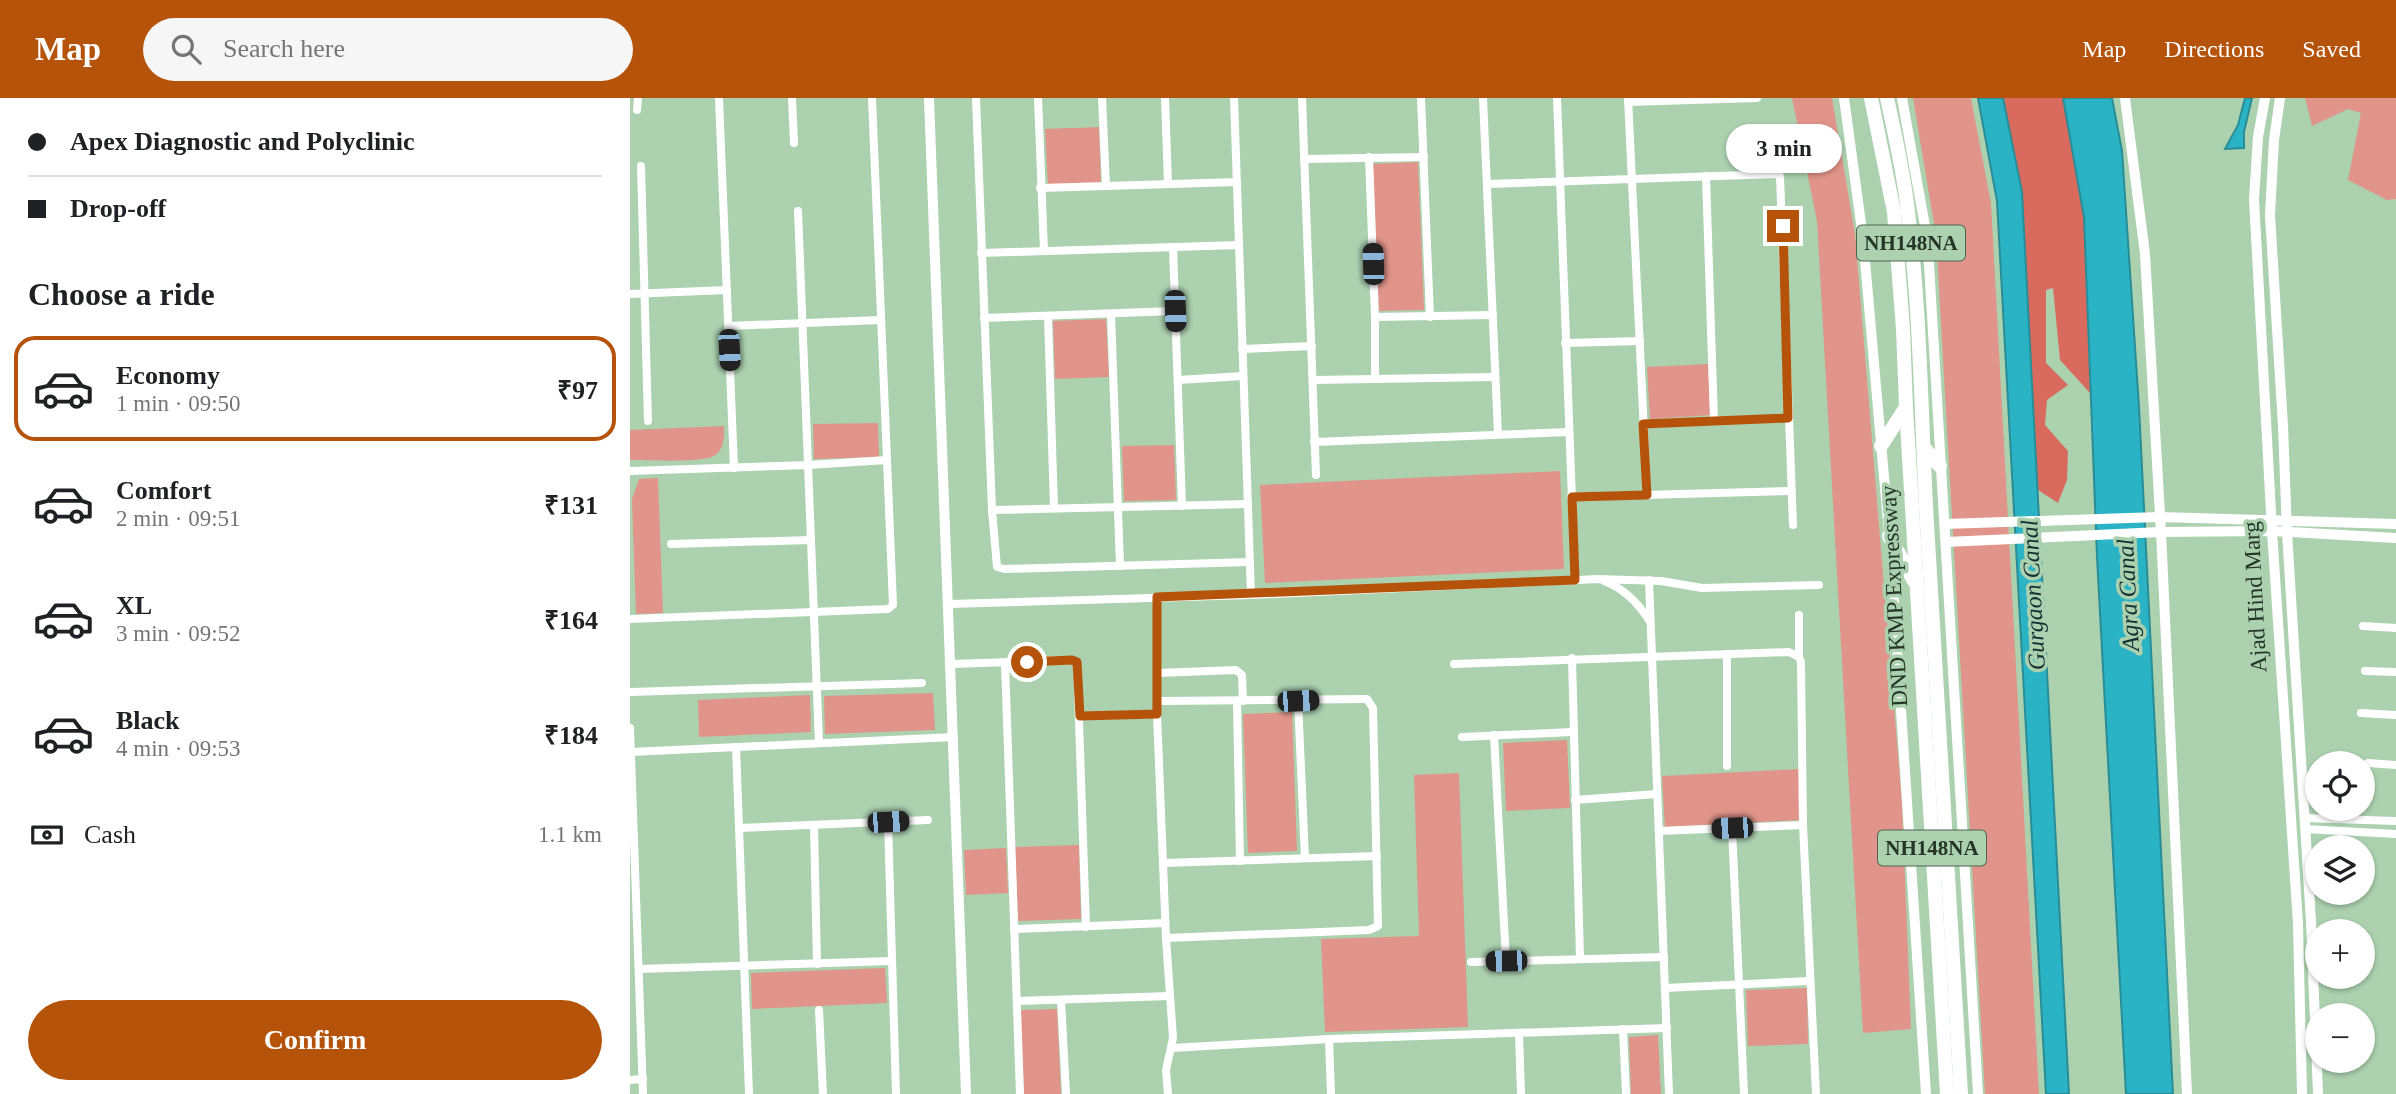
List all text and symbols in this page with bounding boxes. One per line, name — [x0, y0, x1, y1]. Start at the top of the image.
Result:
search box — [143, 18, 633, 81]
icon: search — [167, 30, 205, 68]
text: Map — [35, 31, 101, 67]
text: Search here — [223, 34, 345, 63]
text: Map — [2082, 36, 2126, 62]
text: Directions — [2164, 36, 2264, 62]
text: Saved — [2302, 36, 2361, 62]
callout: 3 min — [1725, 124, 1841, 174]
text: Apex Diagnostic and Polyclinic — [70, 127, 415, 156]
text: 3 min — [1756, 136, 1812, 161]
text: Drop-off — [70, 194, 166, 223]
route end — [1767, 210, 1799, 242]
road number: NH148NA — [1857, 226, 1965, 260]
car — [1362, 243, 1385, 285]
text: Choose a ride — [28, 276, 215, 312]
car — [1164, 290, 1187, 332]
car — [718, 328, 741, 372]
icon: car — [32, 357, 95, 420]
text: Economy — [116, 361, 220, 390]
text: ₹97 — [557, 376, 598, 405]
text: 1 min · 09:50 — [116, 391, 241, 416]
icon: car — [32, 472, 95, 535]
text: Comfort — [116, 476, 211, 505]
street label: DND KMP Expressway — [1876, 484, 1912, 707]
text: ₹131 — [544, 491, 598, 520]
text: 2 min · 09:51 — [116, 506, 241, 531]
water label: Gurgaon Canal — [2016, 519, 2050, 671]
street label: Ajad Hind Marg — [2239, 520, 2271, 673]
water label: Agra Canal — [2112, 538, 2144, 654]
icon: car — [32, 587, 95, 650]
text: XL — [116, 591, 152, 620]
text: ₹164 — [544, 606, 598, 635]
text: 3 min · 09:52 — [116, 621, 241, 646]
route start — [1011, 646, 1043, 678]
car — [1277, 690, 1320, 712]
icon: car — [32, 702, 95, 765]
text: Black — [116, 706, 180, 735]
text: ₹184 — [544, 721, 598, 750]
text: 4 min · 09:53 — [116, 736, 241, 761]
map controls — [2305, 751, 2375, 1073]
button: locate — [2305, 751, 2375, 821]
car — [867, 810, 910, 834]
icon: cash — [28, 816, 66, 854]
car — [1711, 817, 1754, 839]
text: Cash — [84, 820, 136, 849]
text: 1.1 km — [538, 822, 602, 847]
road number: NH148NA — [1878, 830, 1986, 866]
button: layers — [2305, 835, 2375, 905]
button: + — [2305, 919, 2375, 989]
car — [1485, 950, 1528, 972]
button: Confirm — [28, 1000, 602, 1080]
button: − — [2305, 1003, 2375, 1073]

